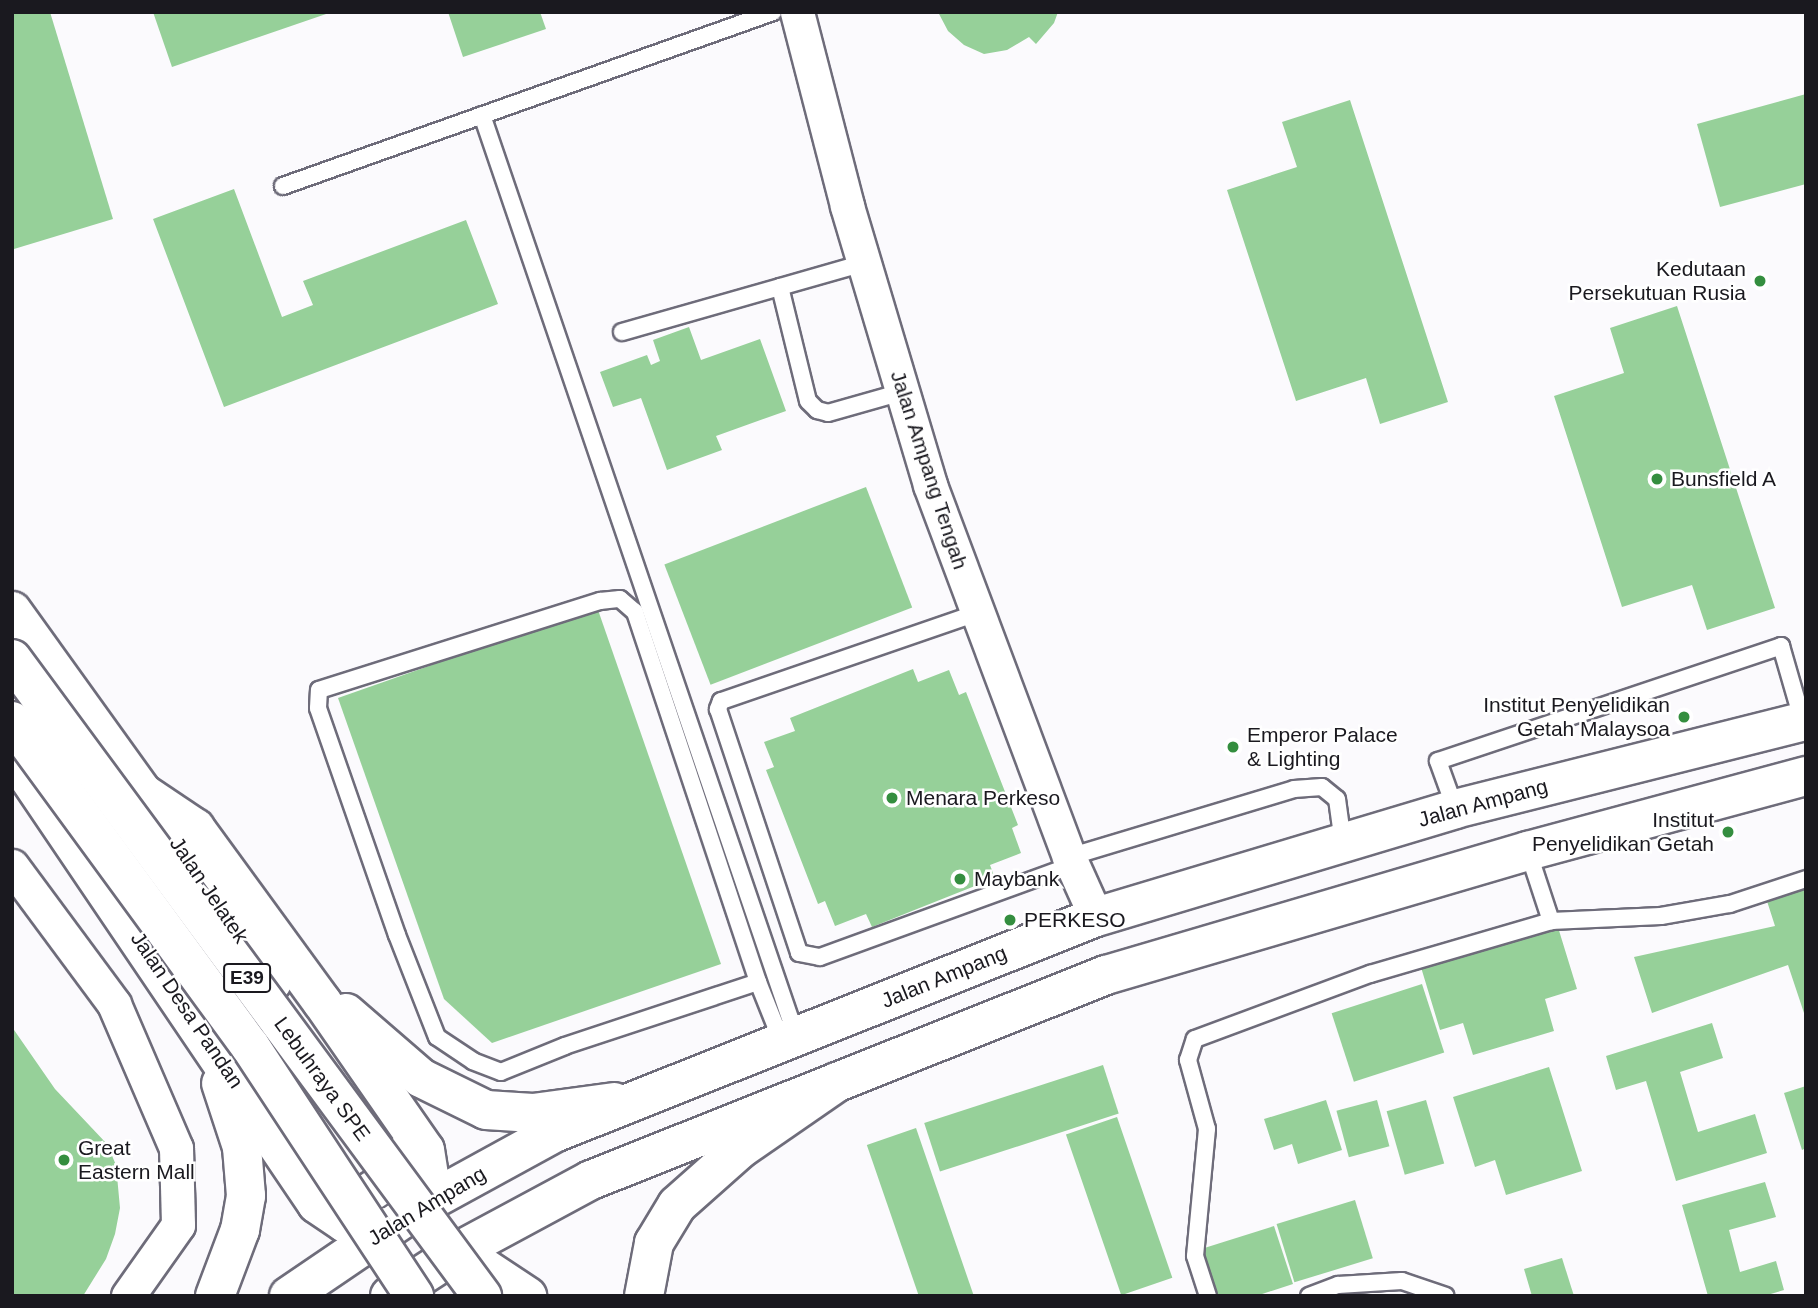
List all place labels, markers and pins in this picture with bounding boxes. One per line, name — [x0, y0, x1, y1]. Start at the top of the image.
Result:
place label: Kedutaan Persekutuan Rusia — [1569, 256, 1746, 306]
marker: Kedutaan Persekutuan Rusia — [1752, 273, 1768, 289]
place label: Bunsfield A — [1671, 466, 1777, 492]
marker: Bunsfield A — [1649, 471, 1665, 487]
place label: Institut Penyelidikan Getah Malaysoa — [1483, 692, 1670, 742]
marker: Institut Penyelidikan Getah Malaysoa — [1676, 709, 1692, 725]
place label: Emperor Palace & Lighting — [1247, 722, 1398, 772]
marker: Emperor Palace & Lighting — [1225, 739, 1241, 755]
place label: Menara Perkeso — [906, 785, 1060, 811]
marker: Menara Perkeso — [884, 790, 900, 806]
place label: Institut Penyelidikan Getah — [1532, 807, 1714, 857]
marker: Institut Penyelidikan Getah — [1720, 824, 1736, 840]
place label: Maybank — [974, 866, 1059, 892]
marker: Maybank — [952, 871, 968, 887]
place label: PERKESO — [1024, 907, 1126, 933]
marker: PERKESO — [1002, 912, 1018, 928]
place label: Great Eastern Mall — [78, 1135, 195, 1185]
marker: Great Eastern Mall — [56, 1152, 72, 1168]

